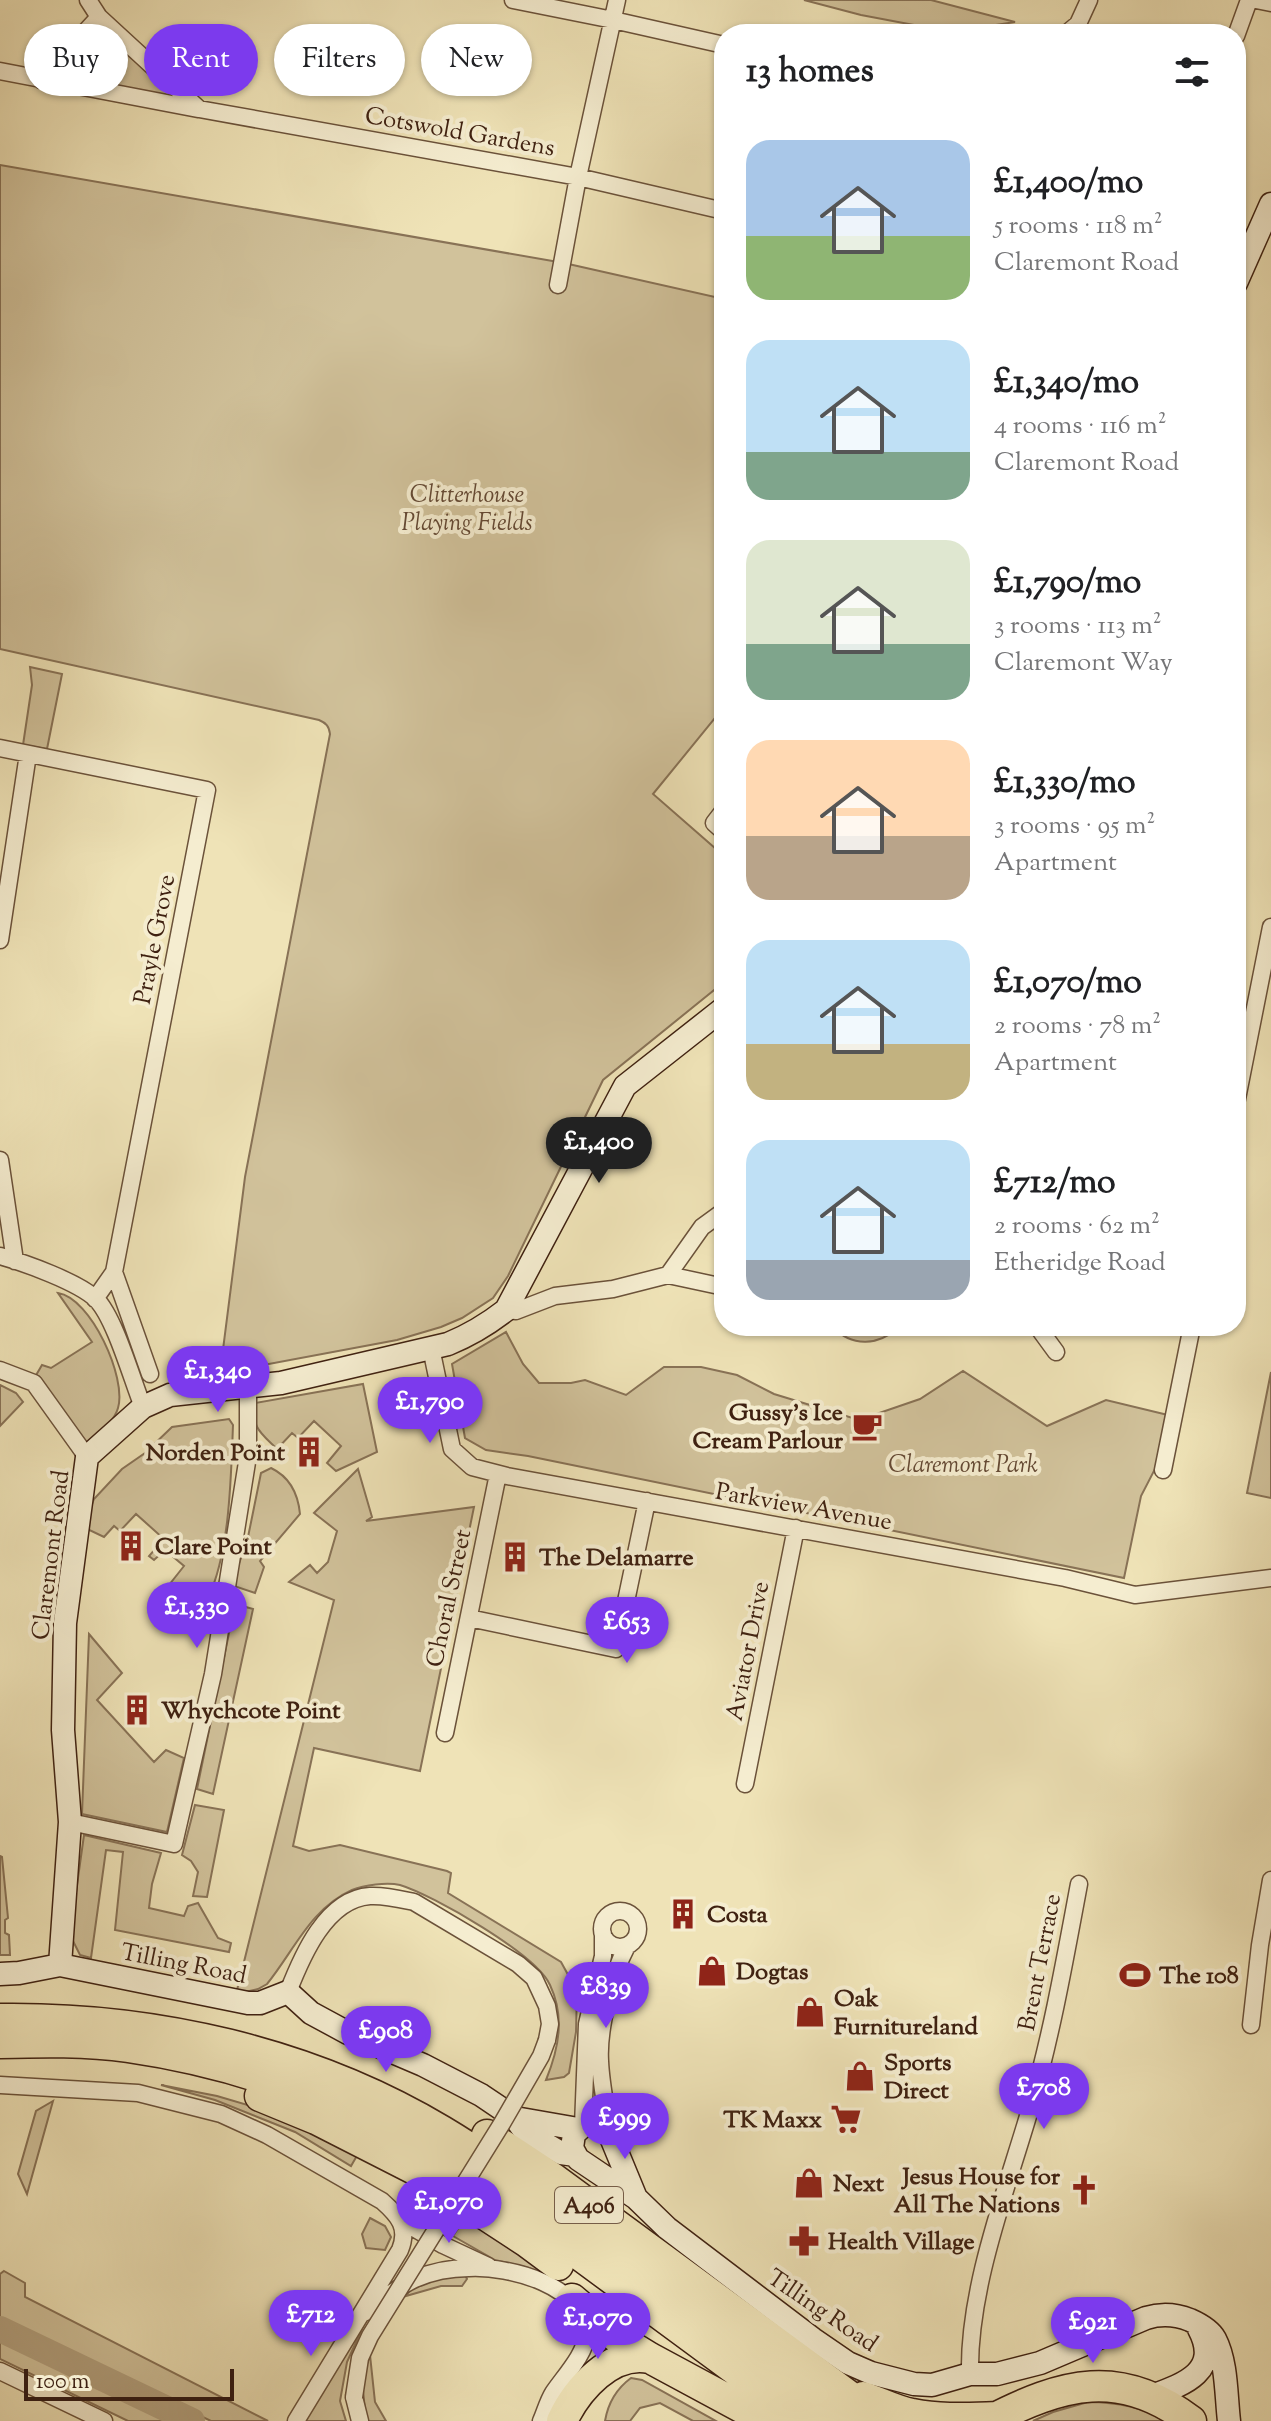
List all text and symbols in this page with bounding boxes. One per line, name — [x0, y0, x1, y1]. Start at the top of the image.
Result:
chip: Buy — [24, 24, 128, 96]
chip: Rent — [144, 24, 258, 96]
chip: Filters — [274, 24, 405, 96]
chip: New — [421, 24, 532, 96]
text: 13 homes — [746, 48, 874, 97]
icon: filters — [1170, 50, 1214, 94]
street label: Cotswold Gardens — [362, 100, 557, 166]
text: £1,400/mo — [994, 159, 1143, 208]
icon: home — [810, 172, 906, 268]
text: 5 rooms · 118 m² — [994, 208, 1162, 245]
text: Claremont Road — [994, 245, 1179, 282]
text: £1,340/mo — [994, 359, 1139, 408]
icon: home — [810, 372, 906, 468]
text: 4 rooms · 116 m² — [994, 408, 1167, 445]
text: Claremont Road — [994, 445, 1179, 482]
park label: Clitterhouse Playing Fields — [401, 479, 533, 541]
text: £1,790/mo — [994, 559, 1141, 608]
icon: home — [810, 572, 906, 668]
text: 3 rooms · 113 m² — [994, 608, 1162, 645]
text: Claremont Way — [994, 645, 1173, 682]
text: £1,330/mo — [994, 759, 1136, 808]
icon: home — [810, 772, 906, 868]
text: 3 rooms · 95 m² — [994, 808, 1155, 845]
text: Apartment — [994, 845, 1117, 882]
street label: Prayle Grove — [127, 872, 185, 1007]
text: £1,070/mo — [994, 959, 1142, 1008]
icon: home — [810, 972, 906, 1068]
text: 2 rooms · 78 m² — [994, 1008, 1161, 1045]
text: Apartment — [994, 1045, 1117, 1082]
pin: £1,400 — [534, 1117, 664, 1185]
text: £1,400 — [564, 1124, 634, 1161]
text: £712/mo — [994, 1159, 1116, 1208]
icon: home — [810, 1172, 906, 1268]
text: 2 rooms · 62 m² — [994, 1208, 1160, 1245]
text: Etheridge Road — [994, 1245, 1166, 1282]
pin: £1,340 — [153, 1346, 283, 1414]
text: £1,340 — [185, 1353, 251, 1390]
pin: £1,790 — [365, 1377, 495, 1445]
text: £1,790 — [396, 1384, 464, 1421]
place label: Gussy's Ice Cream Parlour — [693, 1397, 844, 1459]
cafe icon: Gussy's Ice Cream Parlour — [850, 1409, 884, 1443]
building icon: Norden Point — [292, 1435, 326, 1469]
place label: Norden Point — [146, 1437, 286, 1471]
park label: Claremont Park — [888, 1449, 1038, 1483]
street label: Claremont Road — [25, 1468, 79, 1642]
street label: Parkview Avenue — [713, 1476, 895, 1540]
street label: Choral Street — [419, 1526, 481, 1671]
building icon: Clare Point — [114, 1529, 148, 1563]
place label: Clare Point — [155, 1531, 272, 1565]
building icon: The Delamarre — [498, 1540, 532, 1574]
place label: The Delamarre — [539, 1542, 694, 1576]
street label: Aviator Drive — [719, 1579, 779, 1724]
pin: £1,330 — [132, 1582, 262, 1650]
text: £1,330 — [165, 1589, 229, 1626]
pin: £653 — [580, 1597, 674, 1665]
text: £653 — [604, 1604, 650, 1641]
building icon: Whychcote Point — [120, 1693, 154, 1727]
place label: Whychcote Point — [161, 1695, 341, 1729]
street label: Brent Terrace — [1011, 1891, 1071, 2034]
building icon: Costa — [666, 1897, 700, 1931]
place label: Costa — [707, 1899, 768, 1933]
street label: Tilling Road — [118, 1936, 250, 1994]
shop icon: Dogtas — [695, 1954, 729, 1988]
place label: Dogtas — [736, 1956, 809, 1990]
sports icon: The 108 — [1118, 1958, 1152, 1992]
place label: The 108 — [1159, 1960, 1239, 1994]
pin: £839 — [559, 1962, 653, 2030]
text: £839 — [581, 1969, 631, 2006]
place label: Oak Furnitureland — [834, 1983, 978, 2045]
shop icon: Oak Furnitureland — [793, 1995, 827, 2029]
pin: £908 — [339, 2006, 433, 2074]
text: £908 — [359, 2013, 413, 2050]
place label: Sports Direct — [884, 2047, 951, 2109]
shop icon: Sports Direct — [843, 2059, 877, 2093]
pin: £708 — [997, 2063, 1091, 2131]
text: £708 — [1017, 2070, 1071, 2107]
pin: £999 — [578, 2093, 672, 2161]
text: £999 — [599, 2100, 651, 2137]
supermarket icon: TK Maxx — [829, 2102, 863, 2136]
place label: TK Maxx — [723, 2104, 822, 2138]
place label: Jesus House for All The Nations — [893, 2161, 1061, 2223]
shop icon: Next — [792, 2166, 826, 2200]
place label: Next — [833, 2168, 885, 2202]
church icon: Jesus House for All The Nations — [1067, 2173, 1101, 2207]
pin: £1,070 — [384, 2177, 514, 2245]
text: £1,070 — [414, 2184, 484, 2221]
road number: A406 — [555, 2187, 623, 2223]
pharmacy icon: Health Village — [787, 2224, 821, 2258]
place label: Health Village — [828, 2226, 975, 2260]
street label: Tilling Road — [760, 2262, 885, 2362]
pin: £712 — [264, 2290, 358, 2358]
pin: £1,070 — [533, 2293, 663, 2361]
text: £712 — [287, 2297, 335, 2334]
pin: £921 — [1046, 2297, 1140, 2365]
text: £1,070 — [563, 2300, 633, 2337]
text: £921 — [1069, 2304, 1117, 2341]
scale bar — [24, 2365, 234, 2401]
text: 100 m — [36, 2367, 89, 2399]

